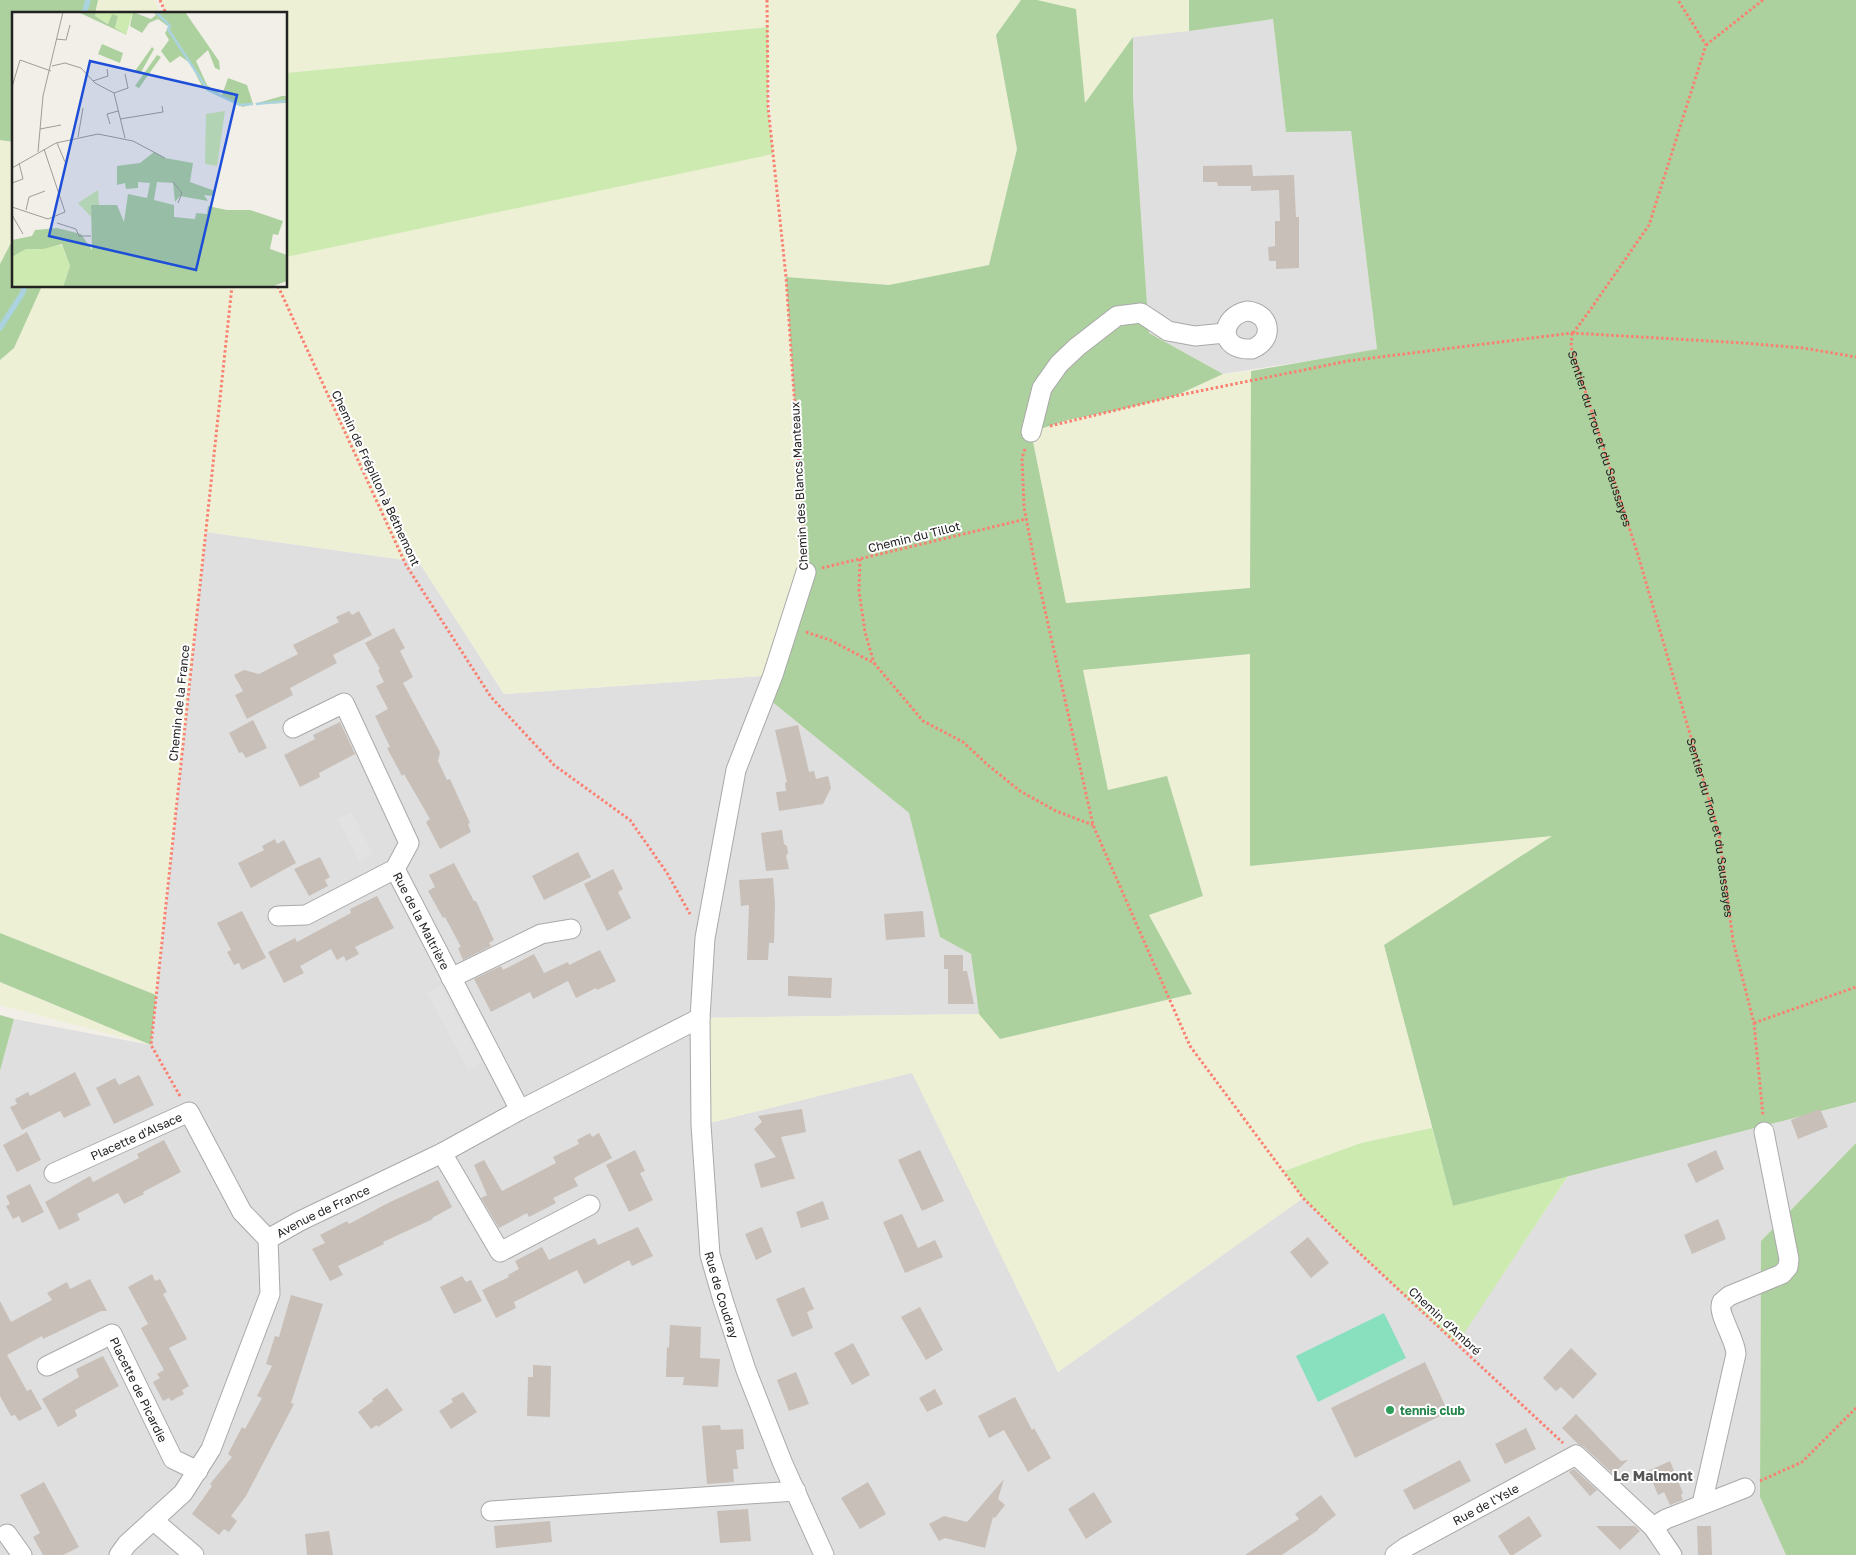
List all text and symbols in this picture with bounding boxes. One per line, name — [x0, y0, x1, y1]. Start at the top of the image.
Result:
inset map — [12, 12, 288, 288]
street label: Sentier du Trou et du Saussayes — [1565, 348, 1636, 528]
street label: Chemin de Frépillon à Béthemont — [329, 388, 424, 568]
street label: Chemin des Blancs Manteaux — [787, 401, 811, 571]
street label: Chemin du Tillot — [866, 518, 962, 556]
street label: Chemin de la France — [165, 644, 193, 762]
street label: Sentier du Trou et du Saussayes — [1684, 736, 1737, 918]
street label: Rue de la Maltrière — [390, 869, 453, 972]
street label: Placette d'Alsace — [88, 1109, 184, 1163]
street label: Avenue de France — [273, 1181, 372, 1240]
street label: Rue de Coudray — [702, 1249, 743, 1341]
street label: Chemin d'Ambré — [1406, 1284, 1484, 1358]
street label: Placette de Picardie — [107, 1334, 171, 1445]
place label: tennis club — [1400, 1403, 1465, 1418]
marker: tennis club — [1384, 1404, 1396, 1416]
district label: Le Malmont — [1613, 1467, 1693, 1484]
street label: Rue de l'Ysle — [1450, 1480, 1521, 1528]

